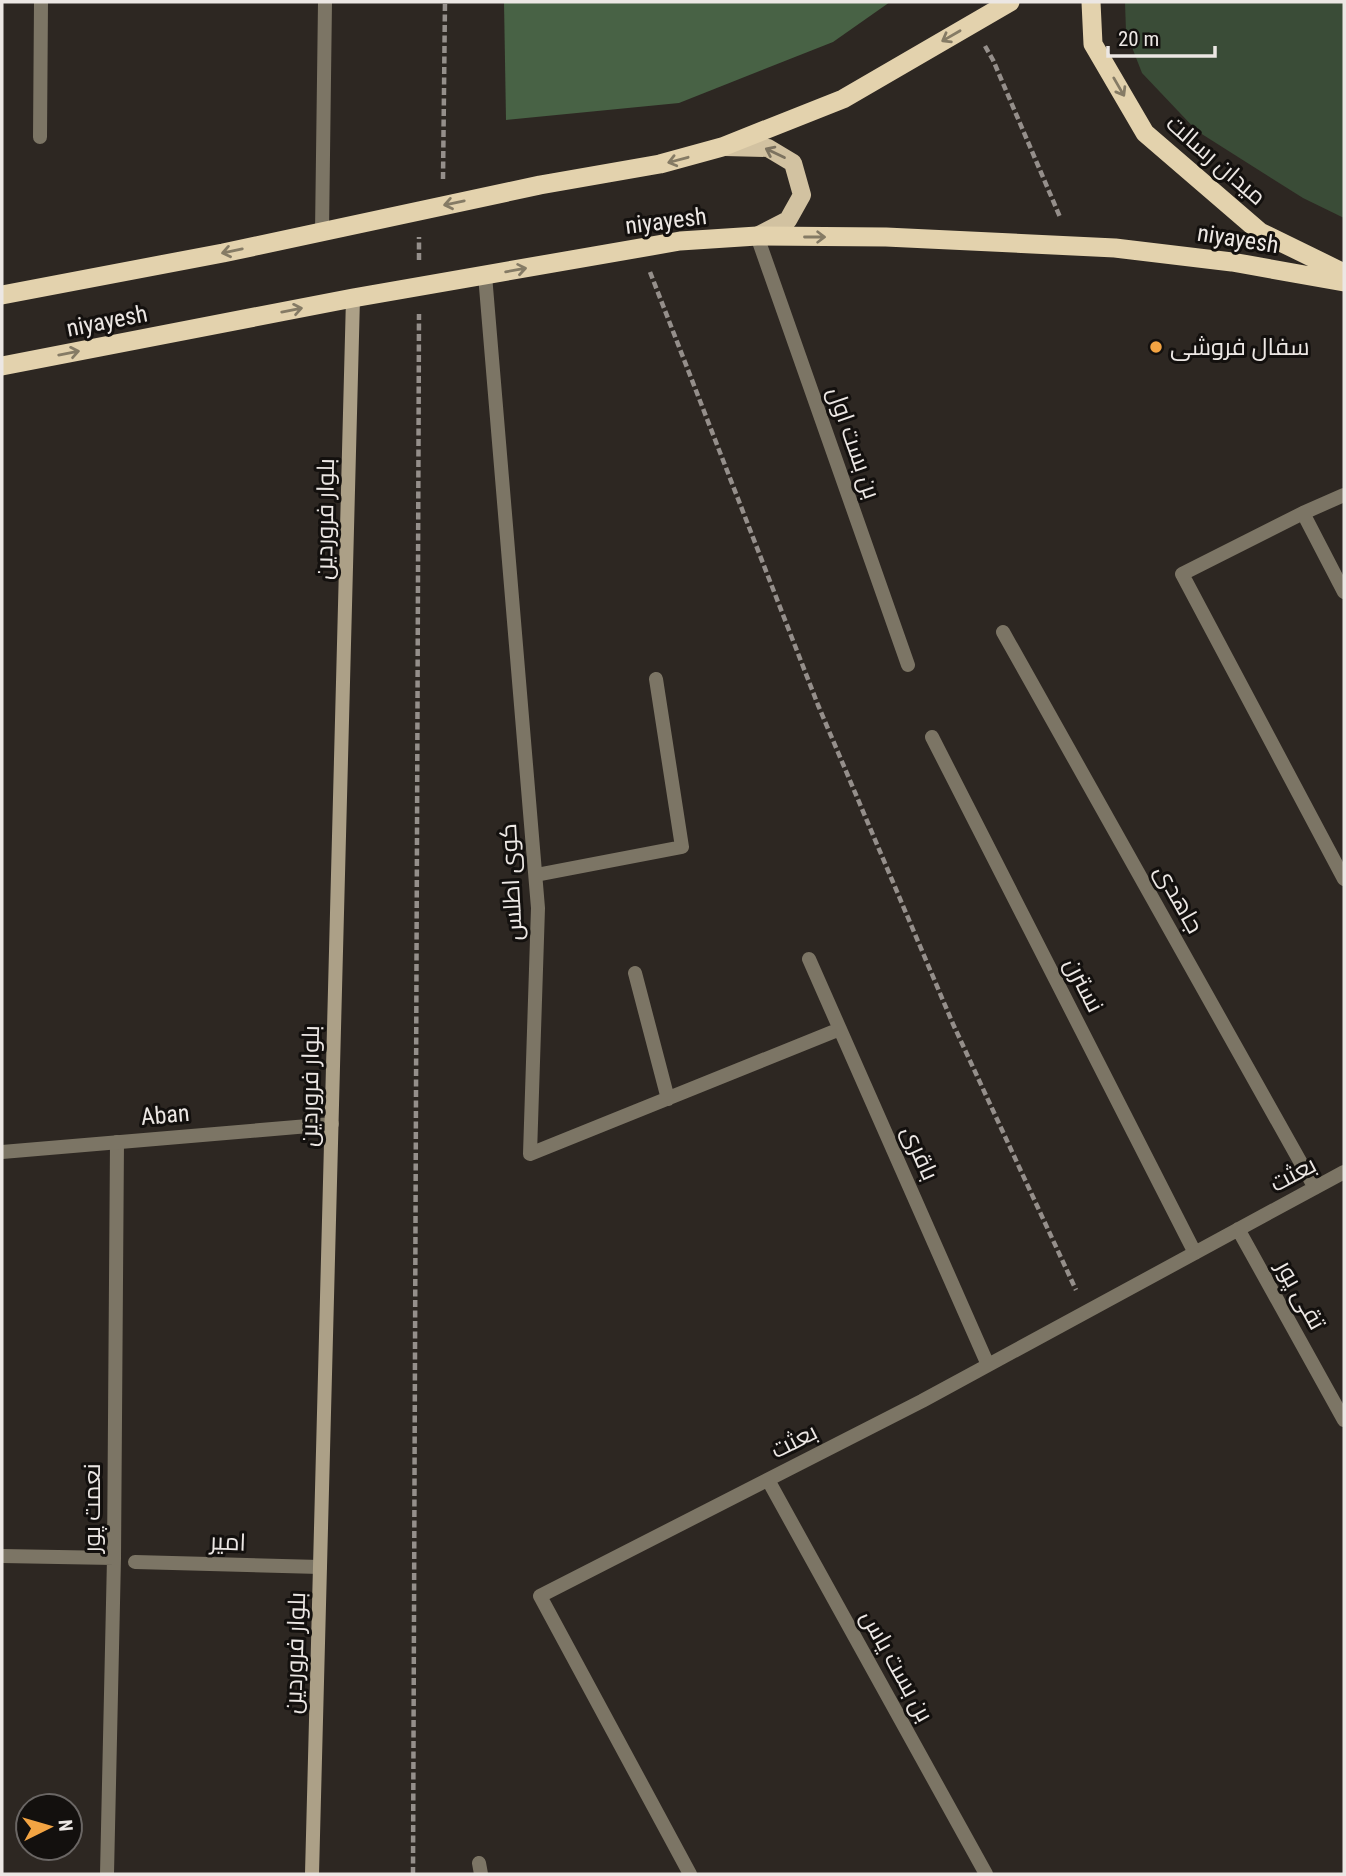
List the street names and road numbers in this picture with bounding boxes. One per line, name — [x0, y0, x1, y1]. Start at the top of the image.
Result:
street label: میدان رسالت — [1161, 109, 1271, 211]
street label: niyayesh — [624, 202, 708, 240]
street label: niyayesh — [1195, 219, 1281, 259]
street label: niyayesh — [64, 299, 150, 343]
street label: بن بست اول — [822, 383, 886, 503]
street label: بلوار فروردین — [310, 458, 340, 580]
street label: کوی اطلس — [494, 823, 528, 941]
street label: جاهدی — [1149, 860, 1209, 938]
street label: نسترن — [1059, 953, 1109, 1017]
street label: بلوار فروردین — [295, 1025, 325, 1147]
street label: Aban — [139, 1099, 191, 1131]
street label: باقری — [896, 1121, 944, 1185]
street label: بعثت — [1265, 1150, 1321, 1198]
street label: تقی پور — [1268, 1254, 1332, 1336]
street label: بعثت — [766, 1418, 822, 1464]
street label: نعمت پور — [78, 1463, 108, 1555]
street label: امیر — [207, 1527, 247, 1557]
street label: بلوار فروردین — [279, 1592, 311, 1714]
street label: بن بست یاس — [855, 1605, 939, 1727]

